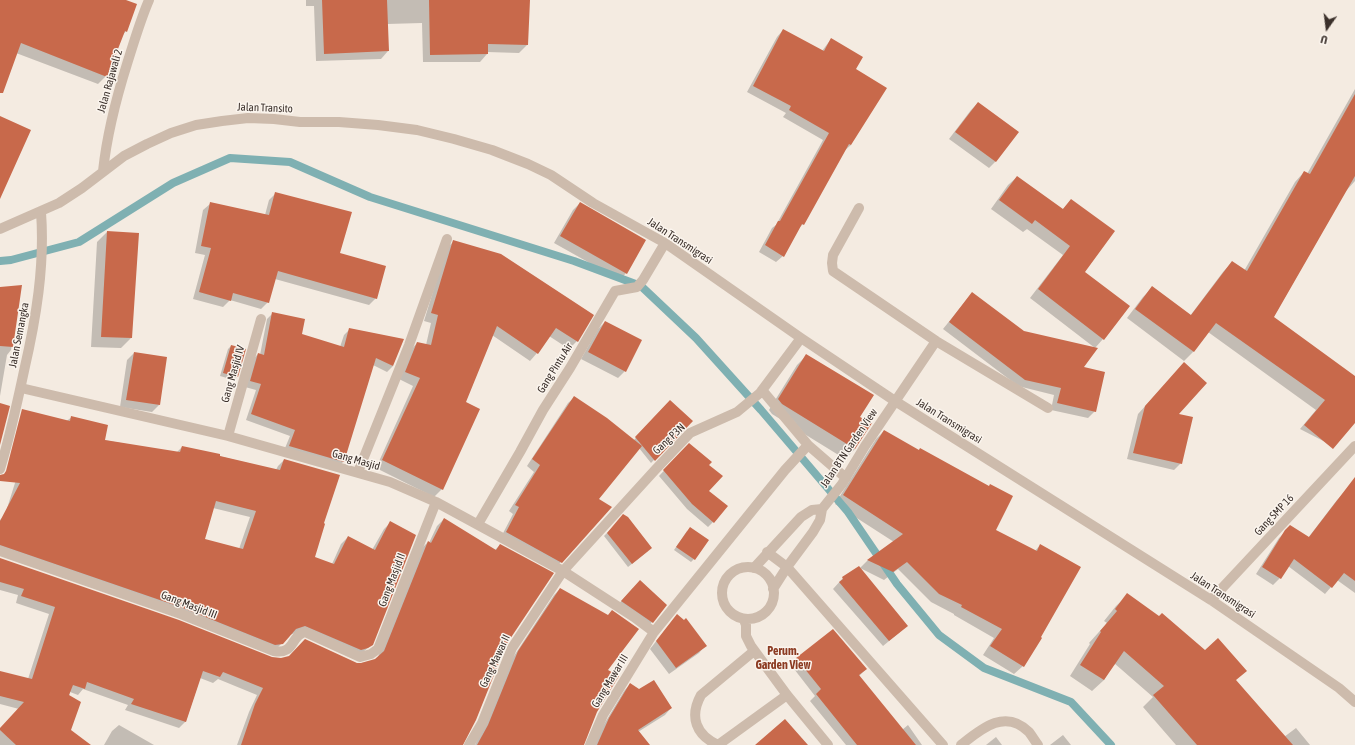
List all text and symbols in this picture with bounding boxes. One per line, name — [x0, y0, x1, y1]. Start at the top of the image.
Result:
north arrow — [1307, 8, 1347, 48]
text: U — [1319, 33, 1329, 46]
street label: Jalan Rajawali 2 — [95, 48, 125, 114]
street label: Jalan Transito — [237, 100, 293, 116]
street label: Jalan Transmigrasi — [645, 215, 715, 267]
street label: Jalan Semangka — [6, 301, 32, 369]
street label: Gang Pintu Air — [534, 340, 576, 396]
street label: Gang Masjid IV — [219, 344, 247, 404]
street label: Jalan Transmigrasi — [914, 396, 984, 446]
street label: Jalan BTN Garden View — [818, 406, 880, 490]
street label: Gang P3N — [650, 421, 688, 457]
street label: Gang Masjid — [331, 447, 381, 473]
street label: Gang SMP 16 — [1252, 492, 1296, 538]
street label: Gang Masjid II — [376, 551, 408, 609]
street label: Jalan Transmigrasi — [1188, 569, 1258, 621]
street label: Gang Masjid III — [159, 588, 219, 622]
street label: Gang Mawar II — [477, 632, 513, 690]
district label: Perum. Garden View — [755, 644, 811, 672]
street label: Gang Mawar III — [589, 652, 631, 710]

